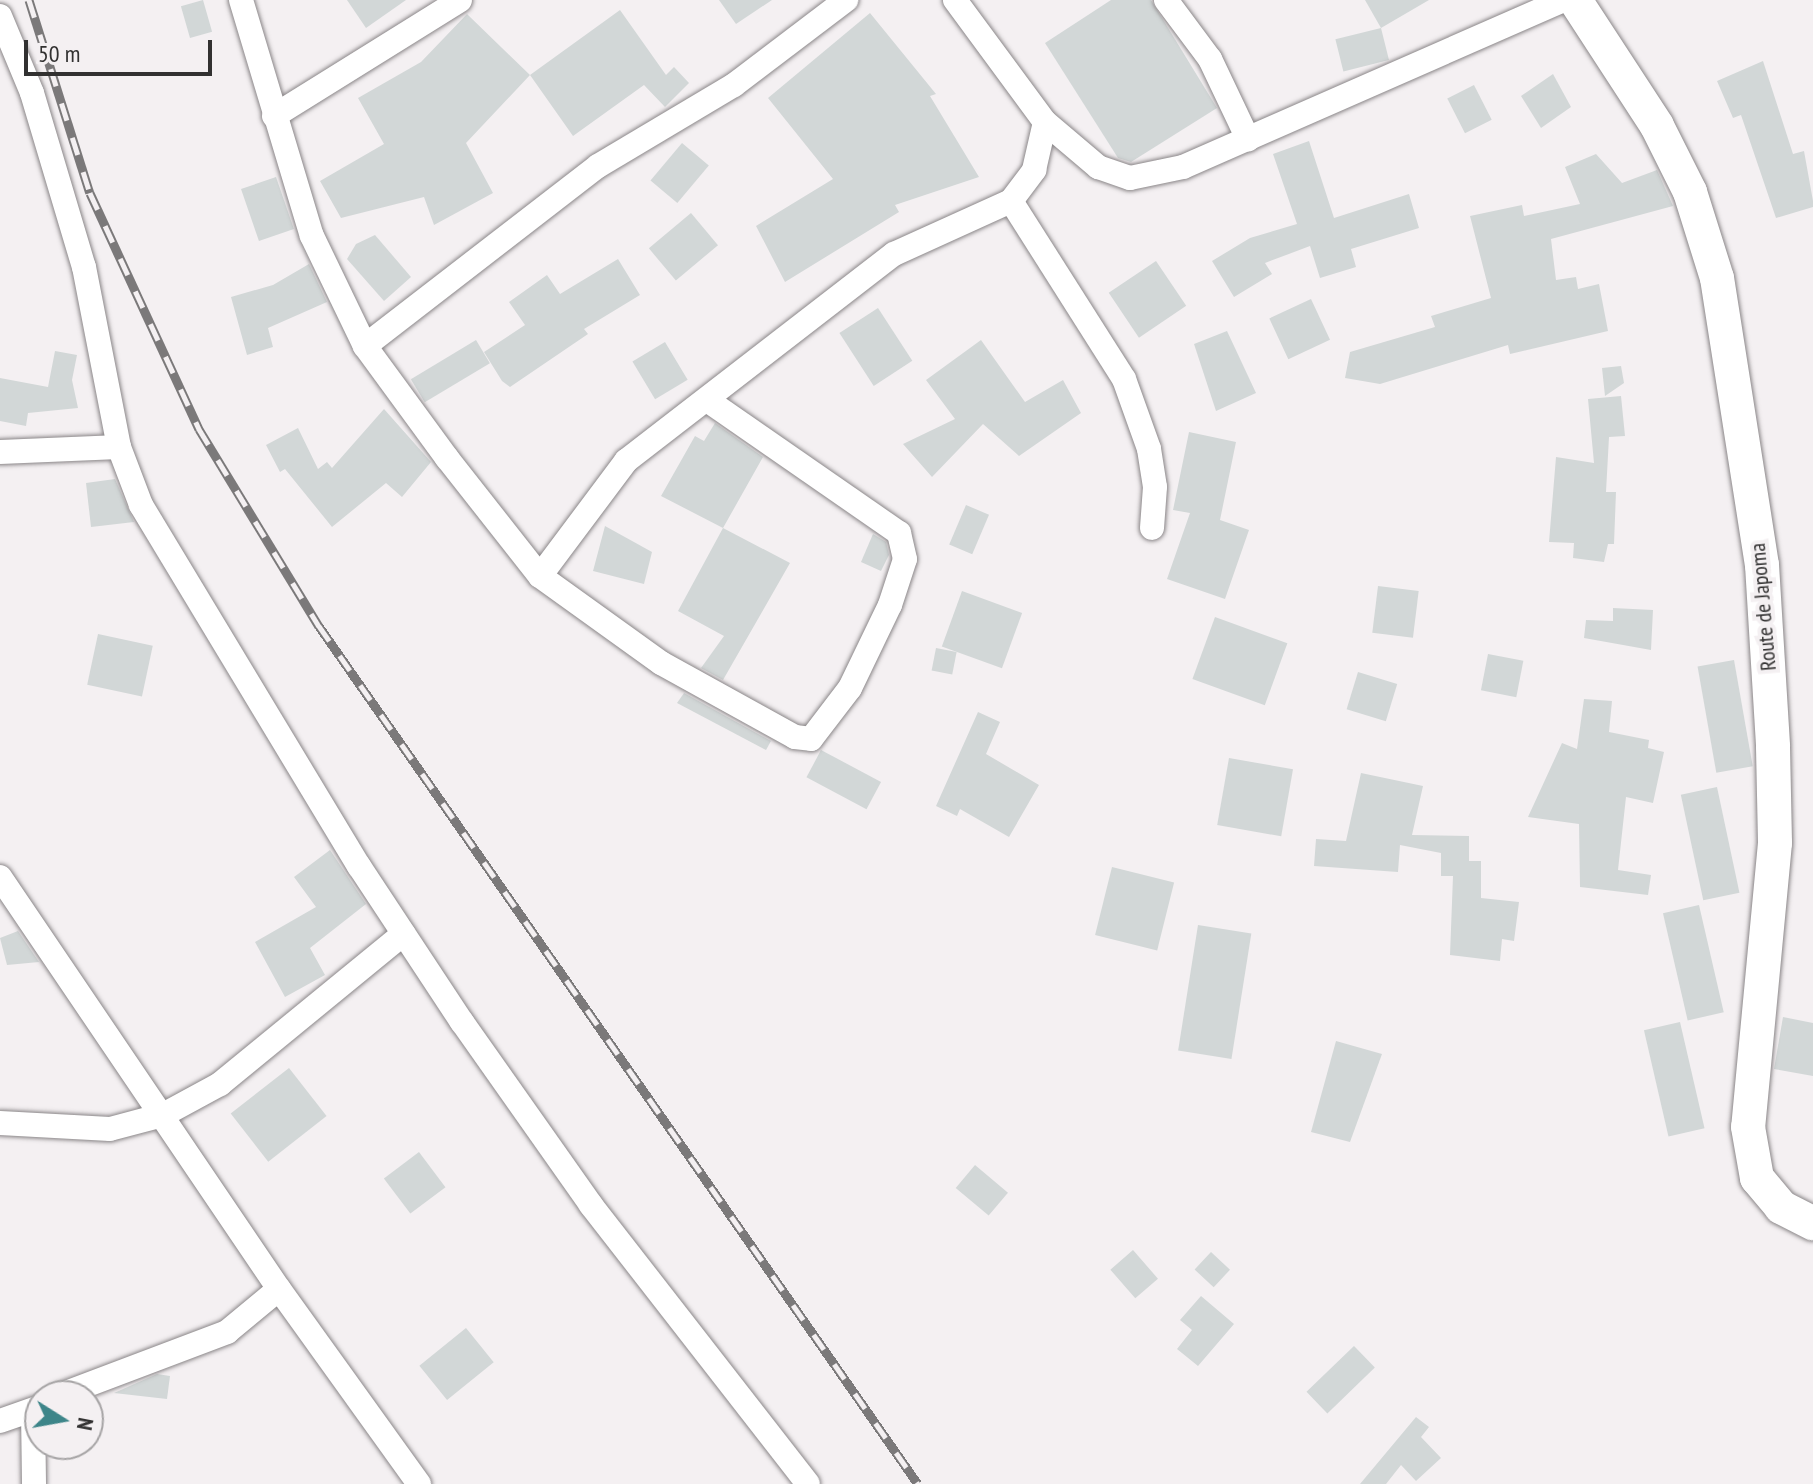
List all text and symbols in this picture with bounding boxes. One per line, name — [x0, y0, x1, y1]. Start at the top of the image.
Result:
scale bar — [28, 24, 216, 74]
text: 50 m — [38, 38, 80, 69]
street label: Route de Japoma — [1744, 542, 1782, 672]
north arrow — [24, 1380, 104, 1460]
text: N — [71, 1416, 100, 1433]

